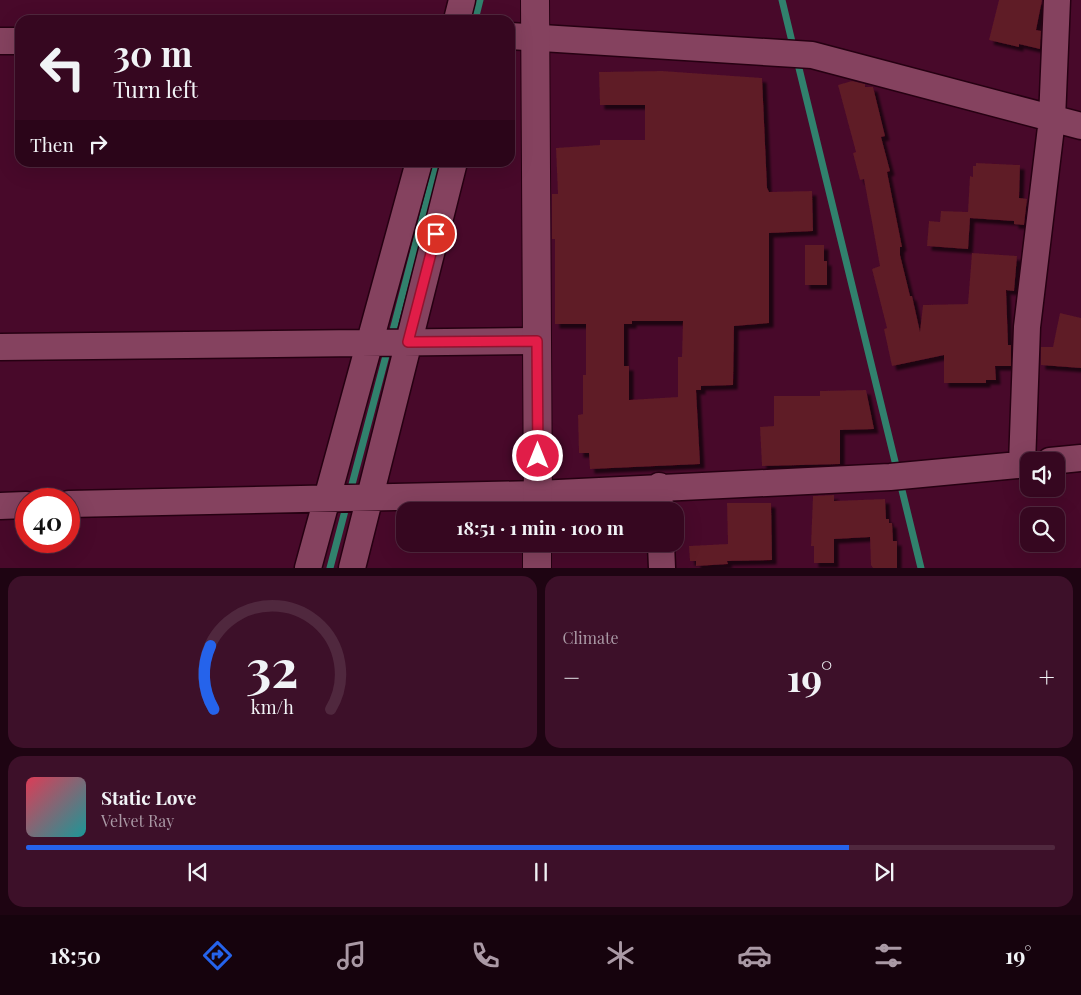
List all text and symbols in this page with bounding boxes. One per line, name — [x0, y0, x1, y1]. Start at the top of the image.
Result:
text: 30 m — [113, 29, 193, 76]
icon: left — [30, 35, 95, 100]
text: Turn left — [113, 74, 198, 104]
icon: right — [84, 130, 112, 158]
text: Then — [30, 131, 74, 157]
pin — [415, 213, 457, 255]
icon: arrive — [422, 220, 450, 248]
position arrow — [511, 429, 563, 481]
map controls — [1020, 452, 1065, 552]
button: sound — [1020, 452, 1065, 497]
speed limit sign: 40 — [15, 488, 80, 553]
button: search — [1020, 507, 1065, 552]
text: 18:51 · 1 min · 100 m — [456, 514, 624, 540]
text: Climate — [563, 627, 619, 648]
text: 32 — [246, 632, 299, 701]
text: 19° — [787, 651, 833, 702]
text: − — [563, 658, 581, 695]
text: + — [1039, 658, 1055, 695]
text: km/h — [251, 695, 294, 718]
text: Static Love — [101, 784, 196, 810]
text: Velvet Ray — [101, 810, 174, 831]
icon: previous — [184, 858, 212, 886]
icon: pause — [527, 858, 555, 886]
icon: next — [870, 858, 898, 886]
icon: directions — [200, 938, 235, 973]
icon: music — [334, 938, 369, 973]
icon: phone — [468, 938, 503, 973]
icon: climate — [603, 938, 638, 973]
icon: car — [737, 938, 772, 973]
icon: filters — [871, 938, 906, 973]
text: 18:50 — [50, 940, 101, 970]
text: 19° — [1005, 940, 1031, 970]

